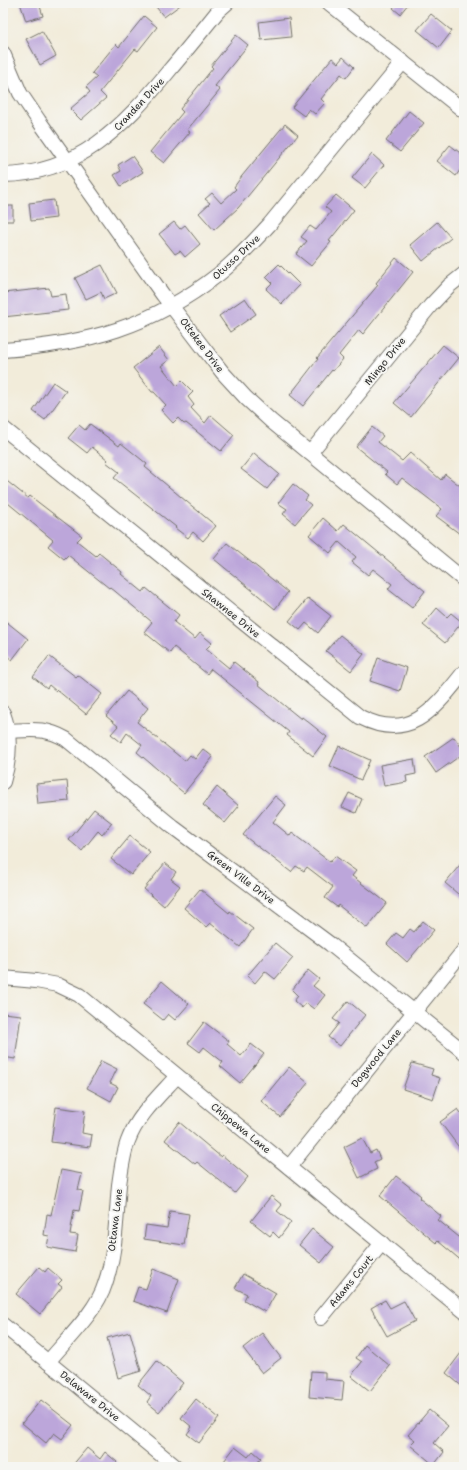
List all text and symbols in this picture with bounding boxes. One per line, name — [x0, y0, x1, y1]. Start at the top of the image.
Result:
street label: Cranden Drive — [111, 74, 167, 133]
street label: Otusso Drive — [209, 231, 263, 282]
street label: Ottekee Drive — [177, 315, 227, 375]
street label: Mingo Drive — [362, 334, 409, 388]
street label: Shawnee Drive — [199, 585, 263, 641]
street label: Green Ville Drive — [205, 847, 278, 907]
street label: Dogwood Lane — [348, 1026, 404, 1090]
street label: Chippewa Lane — [208, 1100, 274, 1156]
street label: Ottawa Lane — [105, 1188, 125, 1252]
street label: Adams Court — [326, 1252, 376, 1310]
street label: Delaware Drive — [57, 1368, 123, 1424]

